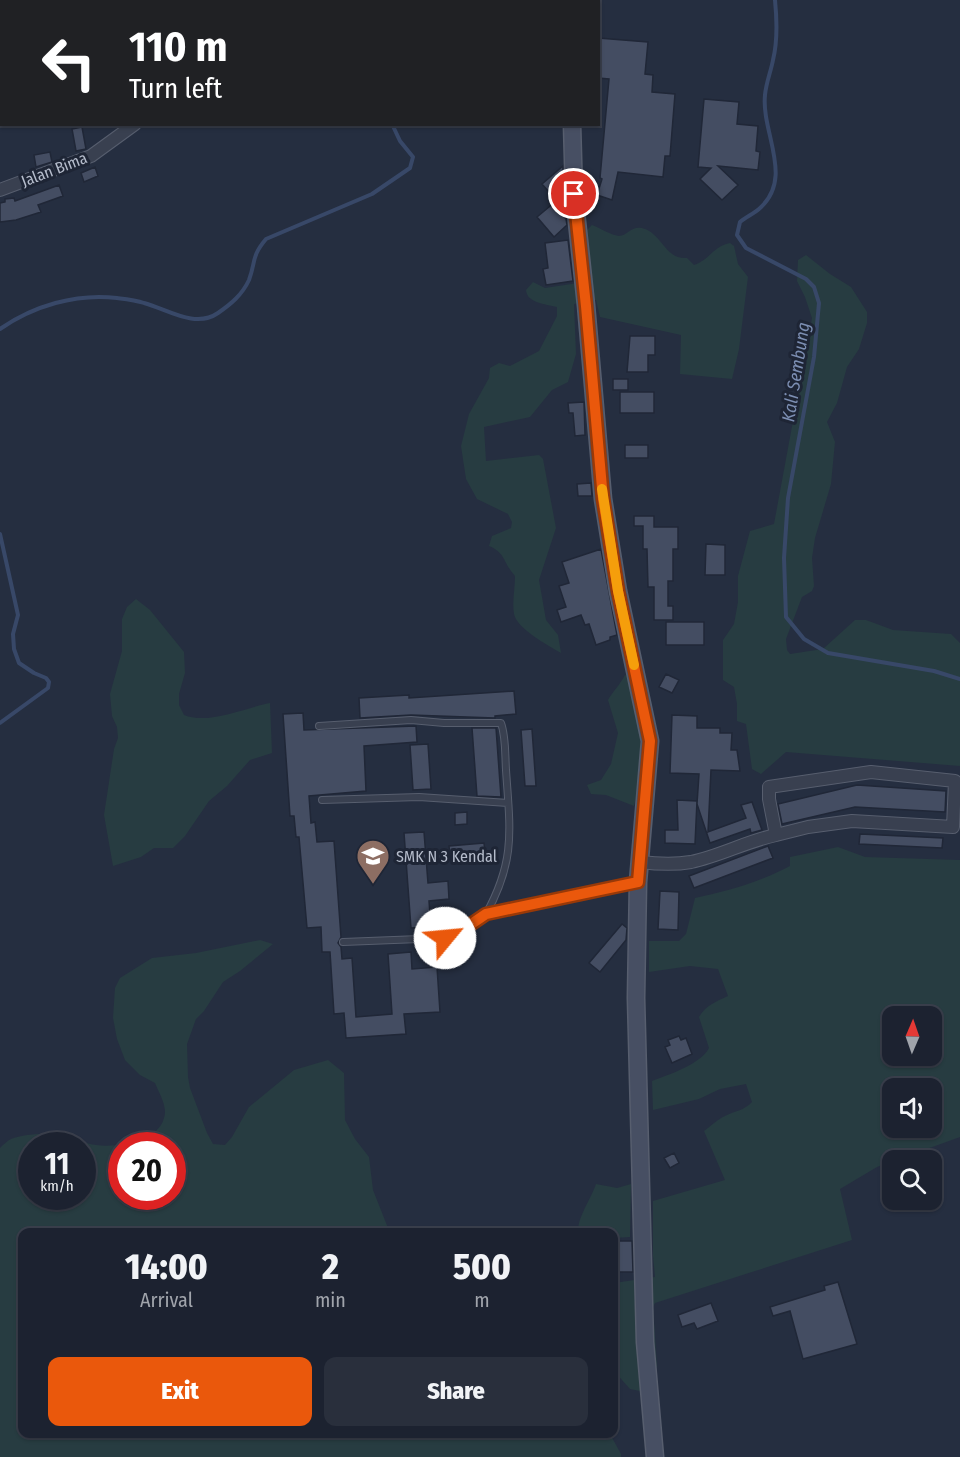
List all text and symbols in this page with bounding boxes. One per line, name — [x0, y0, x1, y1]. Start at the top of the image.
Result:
text: 110 m — [129, 22, 228, 72]
icon: left — [30, 24, 108, 102]
text: Turn left — [129, 73, 222, 105]
street label: Jalan Bima — [18, 148, 90, 191]
pin — [548, 168, 599, 219]
icon: arrive — [557, 177, 590, 210]
water label: Kali Sembung — [777, 321, 815, 423]
school or university icon: SMK N 3 Kendal — [355, 838, 391, 885]
place label: SMK N 3 Kendal — [396, 847, 497, 866]
position arrow — [413, 906, 477, 970]
north arrow — [882, 1006, 942, 1066]
map controls — [882, 1006, 942, 1210]
button: sound — [882, 1078, 942, 1138]
speed limit sign: 20 — [108, 1132, 186, 1210]
text: 11 — [45, 1146, 69, 1182]
button: search — [882, 1150, 942, 1210]
text: km/h — [40, 1177, 74, 1195]
text: 14:00 — [125, 1245, 208, 1289]
text: 2 — [322, 1245, 339, 1289]
text: 500 — [453, 1245, 511, 1289]
text: Arrival — [140, 1288, 193, 1312]
text: min — [315, 1288, 346, 1312]
text: m — [474, 1288, 490, 1312]
button: Exit — [48, 1357, 312, 1426]
button: Share — [324, 1357, 588, 1426]

